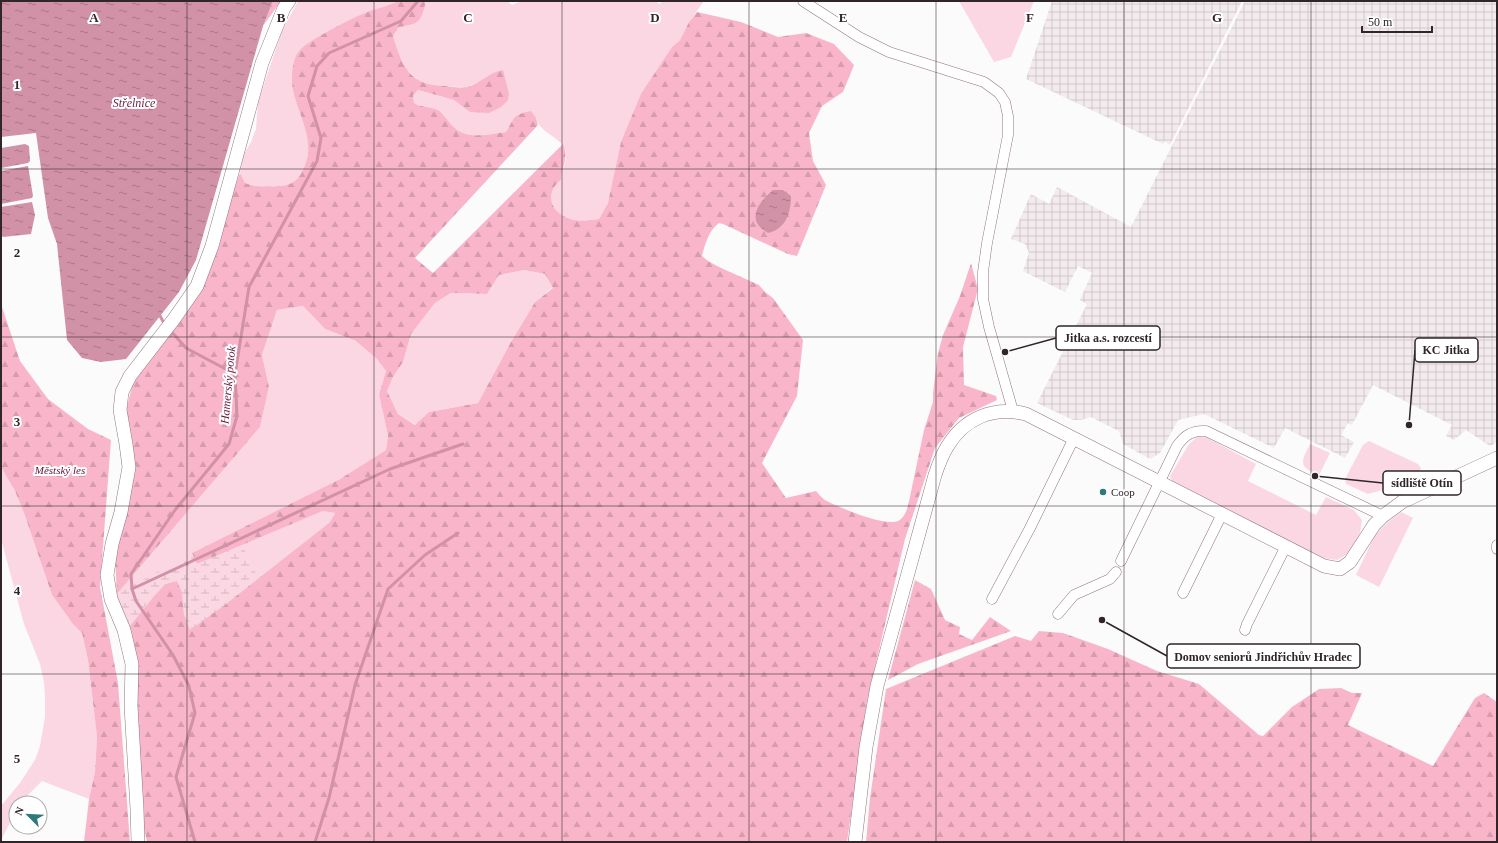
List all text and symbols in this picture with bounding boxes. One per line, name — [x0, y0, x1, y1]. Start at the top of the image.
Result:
scale bar — [1362, 8, 1432, 34]
text: A — [89, 10, 99, 25]
text: B — [277, 10, 286, 25]
text: C — [463, 10, 473, 25]
text: D — [650, 10, 660, 25]
text: E — [839, 10, 847, 25]
text: F — [1026, 10, 1034, 25]
text: G — [1212, 10, 1222, 25]
text: 50 m — [1368, 15, 1393, 29]
text: 1 — [14, 77, 20, 92]
water label: Střelnice — [113, 96, 156, 110]
text: 2 — [14, 245, 20, 260]
callout: Jitka a.s. rozcestí — [1056, 326, 1160, 350]
text: Jitka a.s. rozcestí — [1064, 331, 1153, 345]
callout: KC Jitka — [1415, 338, 1478, 362]
text: KC Jitka — [1422, 343, 1470, 357]
water label: Hamerský potok — [218, 345, 238, 426]
text: 3 — [14, 414, 21, 429]
park label: Městský les — [34, 464, 85, 476]
callout: sídliště Otín — [1383, 471, 1461, 495]
text: sídliště Otín — [1391, 476, 1453, 490]
place label: Coop — [1111, 486, 1135, 498]
marker: Coop — [1098, 487, 1108, 497]
text: 4 — [14, 583, 21, 598]
callout: Domov seniorů Jindřichův Hradec — [1167, 644, 1360, 668]
text: Domov seniorů Jindřichův Hradec — [1174, 650, 1353, 664]
text: 5 — [14, 751, 21, 766]
north arrow — [8, 795, 48, 835]
text: N — [12, 805, 26, 817]

